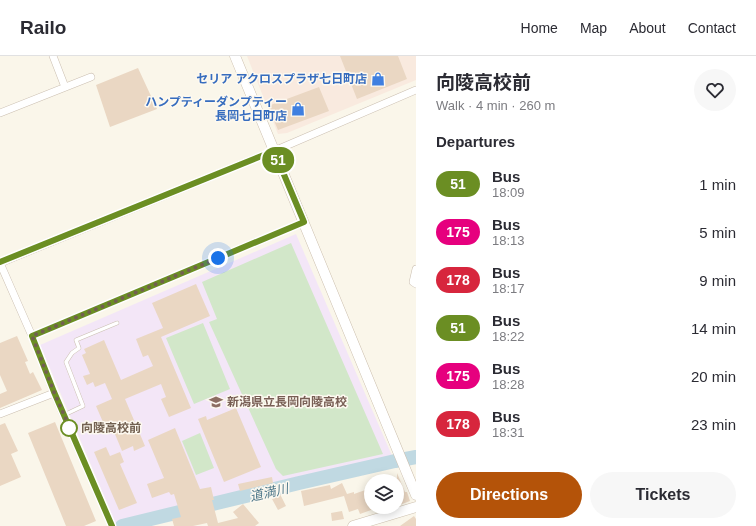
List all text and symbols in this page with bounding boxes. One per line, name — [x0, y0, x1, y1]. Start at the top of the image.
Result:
text: Railo — [20, 17, 66, 38]
text: Home — [521, 20, 558, 36]
text: Map — [580, 20, 607, 36]
text: About — [629, 20, 666, 36]
text: Contact — [688, 20, 736, 36]
button: heart — [694, 69, 736, 111]
shop icon: セリア アクロスプラザ七日町店 — [370, 71, 386, 87]
place label: セリア アクロスプラザ七日町店 — [196, 72, 367, 86]
text: 向陵高校前 — [436, 72, 531, 93]
place label: ハンプティーダンプティー 長岡七日町店 — [145, 95, 287, 123]
text: Walk · 4 min · 260 m — [436, 98, 555, 113]
shop icon: ハンプティーダンプティー 長岡七日町店 — [290, 101, 306, 117]
text: Departures — [436, 133, 515, 150]
line badge: 51 — [260, 147, 296, 173]
text: 51 — [270, 152, 286, 168]
text: Bus — [492, 168, 520, 185]
text: 51 — [450, 176, 466, 192]
text: 1 min — [699, 176, 736, 193]
text: 18:09 — [492, 185, 525, 200]
text: Bus — [492, 216, 520, 233]
text: 175 — [446, 224, 470, 240]
text: 5 min — [699, 224, 736, 241]
text: 18:13 — [492, 233, 525, 248]
your location — [208, 248, 228, 268]
text: Bus — [492, 264, 520, 281]
text: 178 — [446, 272, 470, 288]
text: 9 min — [699, 272, 736, 289]
text: 18:17 — [492, 281, 525, 296]
text: Bus — [492, 312, 520, 329]
text: 51 — [450, 320, 466, 336]
text: 14 min — [691, 320, 736, 337]
text: 18:22 — [492, 329, 525, 344]
text: Bus — [492, 360, 520, 377]
text: 175 — [446, 368, 470, 384]
text: 20 min — [691, 368, 736, 385]
text: 18:28 — [492, 377, 525, 392]
school or university icon: 新潟県立長岡向陵高校 — [208, 394, 224, 410]
place label: 新潟県立長岡向陵高校 — [227, 395, 347, 409]
text: Bus — [492, 408, 520, 425]
text: 178 — [446, 416, 470, 432]
text: 23 min — [691, 416, 736, 433]
marker: 向陵高校前 — [60, 419, 78, 437]
place label: 向陵高校前 — [81, 421, 141, 435]
text: 18:31 — [492, 425, 525, 440]
button: Directions — [436, 472, 582, 518]
button: Tickets — [590, 472, 736, 518]
map controls — [364, 474, 404, 514]
button: layers — [364, 474, 404, 514]
water label: 道満川 — [248, 480, 292, 504]

